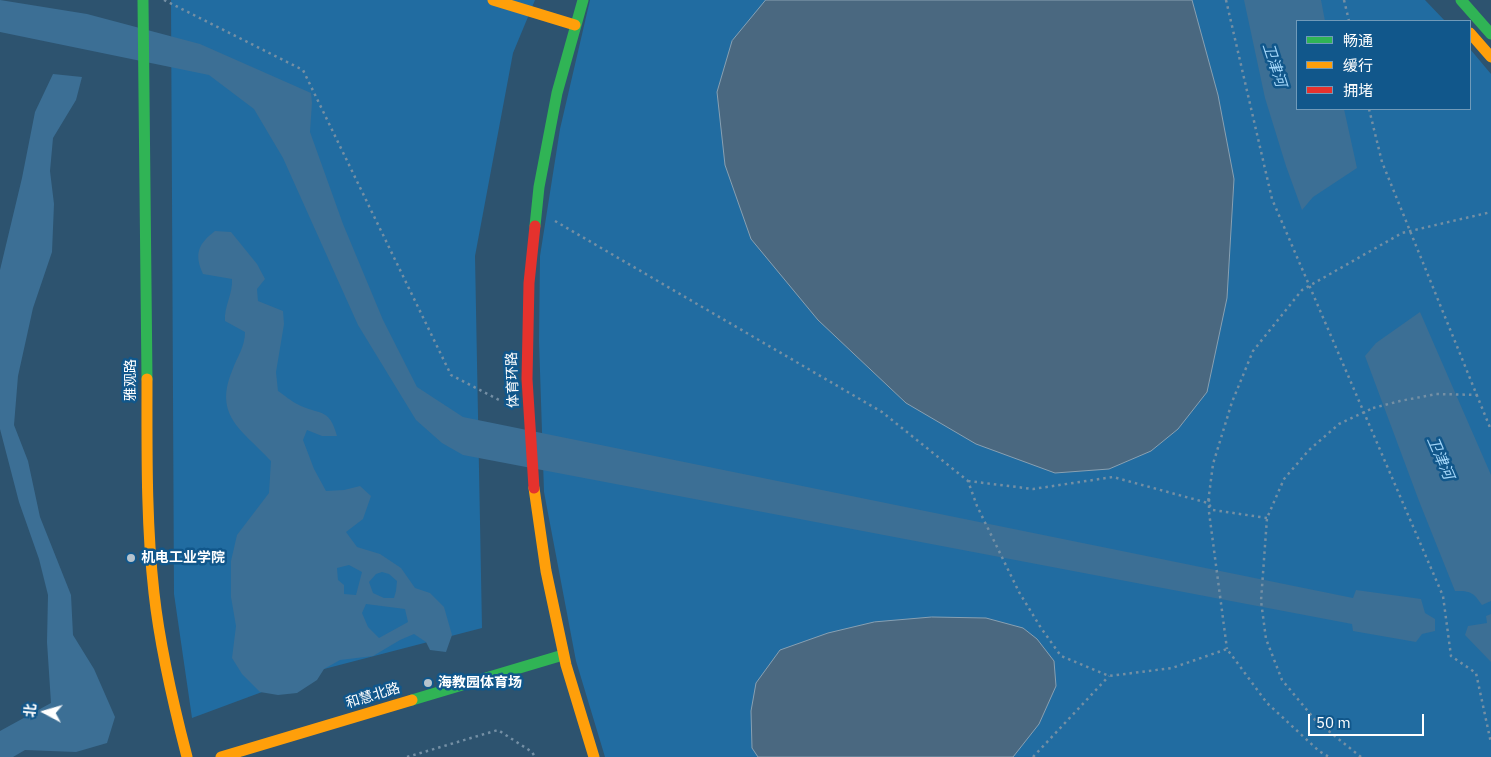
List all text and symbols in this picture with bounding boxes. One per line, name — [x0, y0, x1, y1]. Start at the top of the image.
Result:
legend — [1296, 20, 1471, 110]
text: 畅通 — [1343, 31, 1373, 50]
water label: 卫津河 — [1258, 41, 1290, 89]
text: 缓行 — [1343, 56, 1373, 75]
text: 拥堵 — [1343, 81, 1373, 100]
street label: 体育环路 — [504, 352, 522, 408]
street label: 雅观路 — [123, 359, 139, 401]
water label: 卫津河 — [1423, 434, 1457, 482]
place label: 机电工业学院 — [141, 550, 225, 566]
marker: 机电工业学院 — [125, 552, 137, 564]
place label: 海教园体育场 — [438, 675, 522, 691]
marker: 海教园体育场 — [422, 677, 434, 689]
street label: 和慧北路 — [344, 680, 402, 712]
north arrow — [20, 687, 70, 737]
text: 北 — [20, 703, 40, 718]
scale bar — [1311, 704, 1427, 736]
text: 50 m — [1316, 713, 1351, 732]

